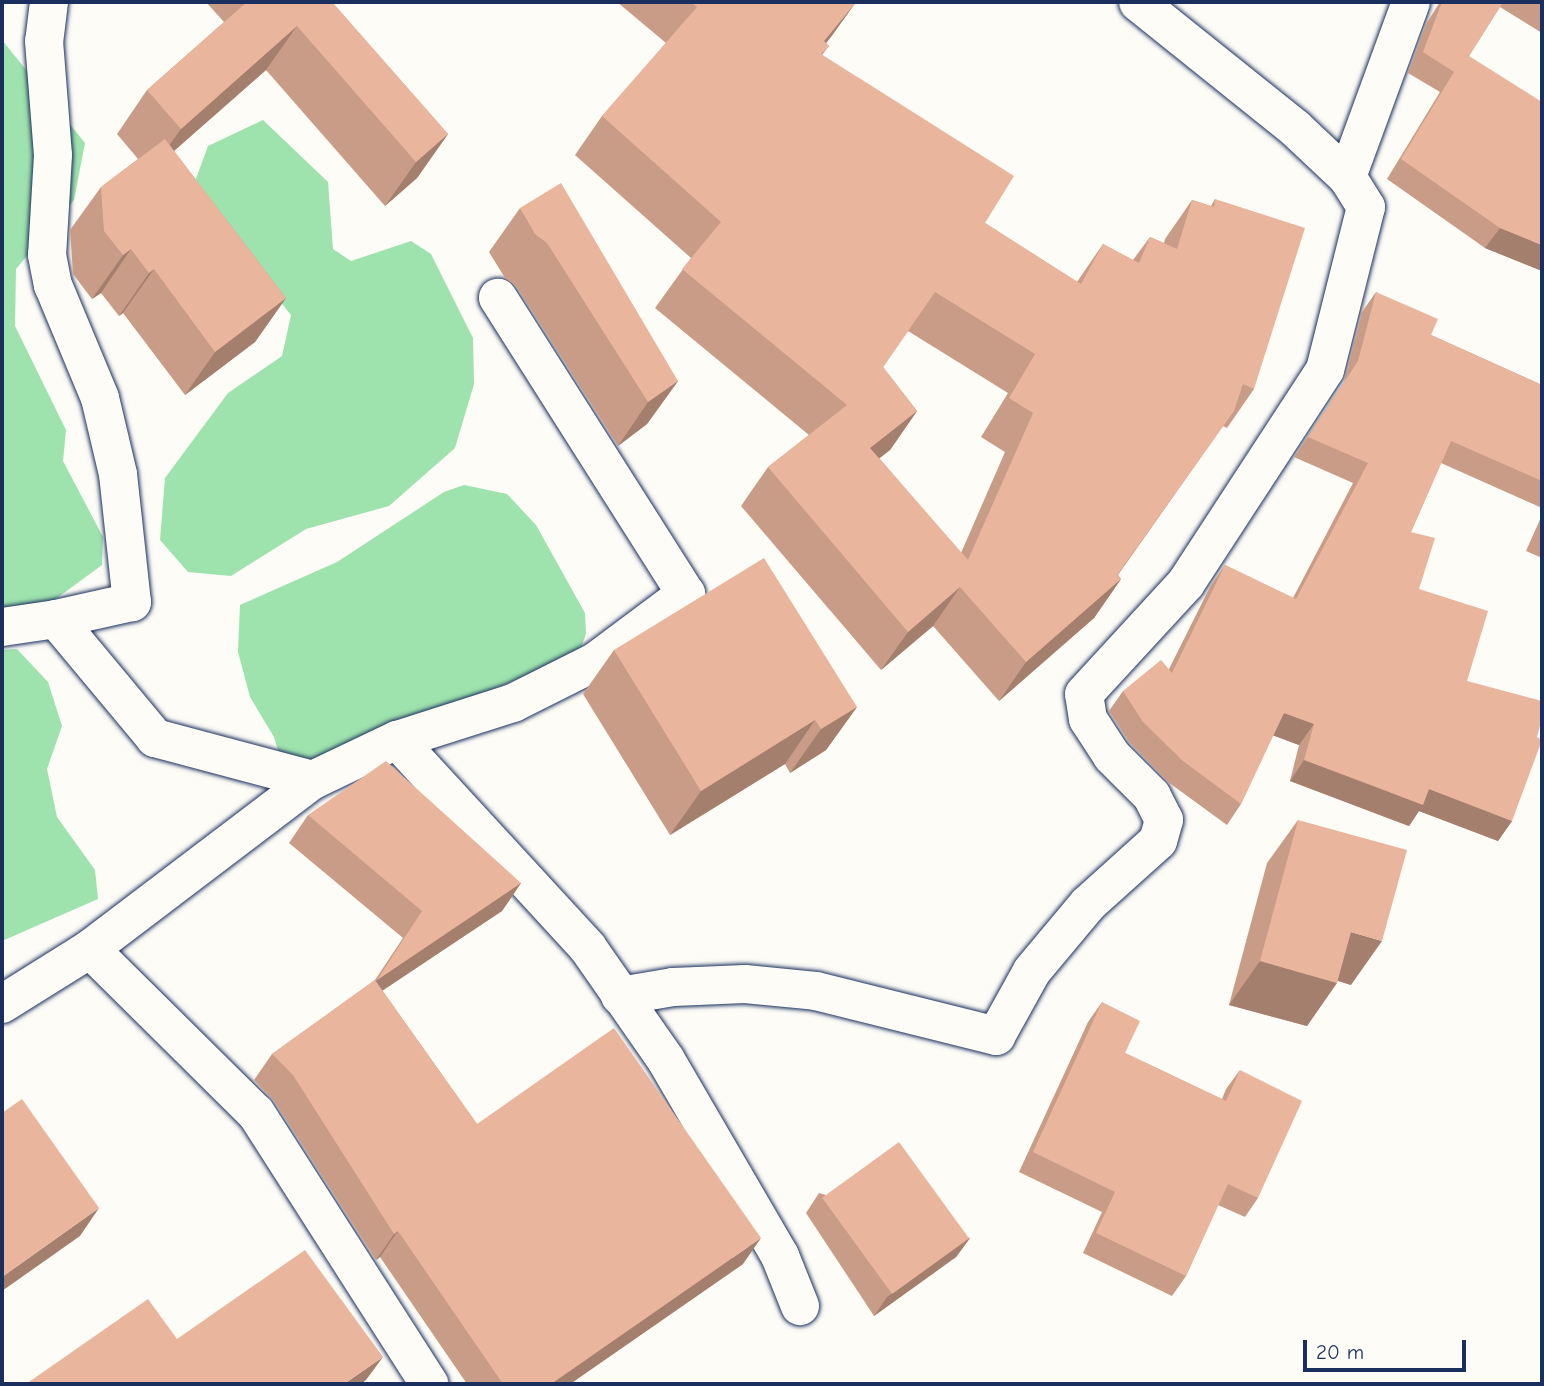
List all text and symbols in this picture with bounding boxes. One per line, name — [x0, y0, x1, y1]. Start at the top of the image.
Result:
scale bar — [1306, 1326, 1469, 1370]
text: 20 m — [1316, 1340, 1364, 1364]

